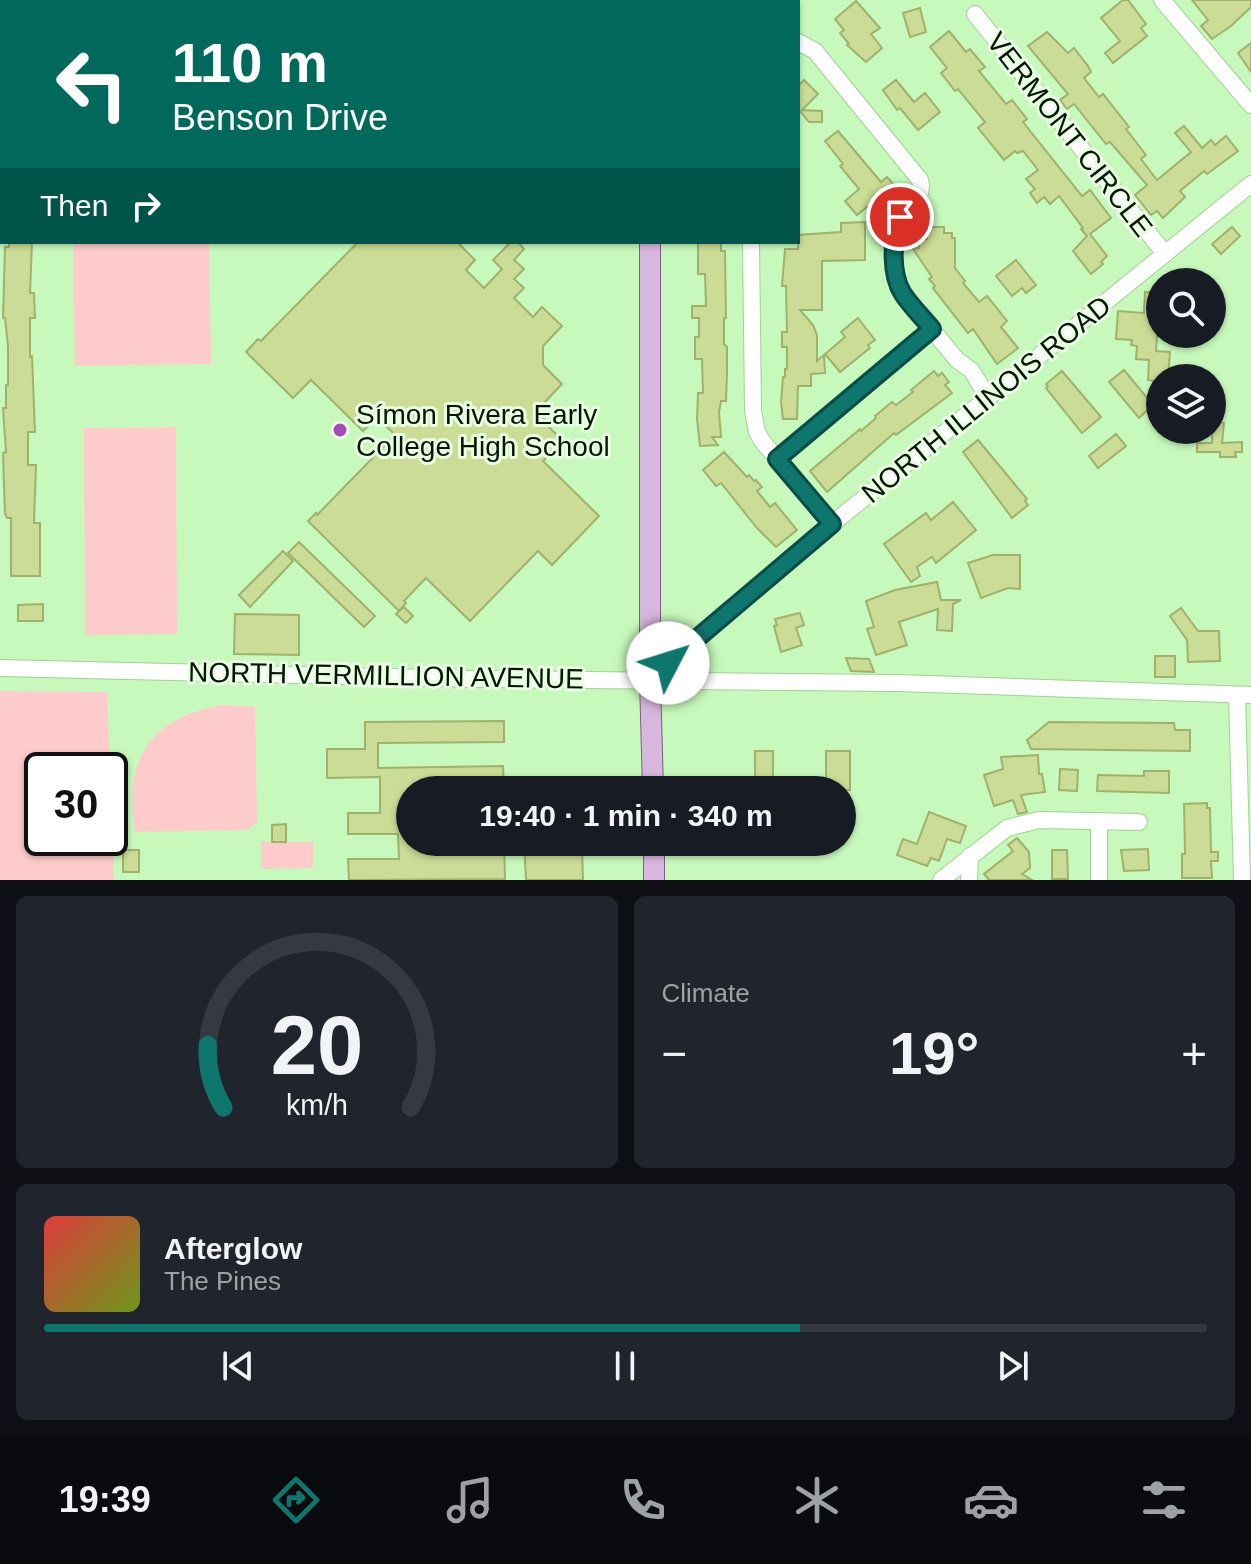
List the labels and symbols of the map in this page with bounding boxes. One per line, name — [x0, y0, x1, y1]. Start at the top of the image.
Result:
street label: VERMONT CIRCLE — [980, 26, 1159, 242]
pin — [866, 183, 934, 251]
street label: NORTH ILLINOIS ROAD — [856, 290, 1117, 509]
place label: Símon Rivera Early College High School — [356, 399, 610, 462]
marker: Símon Rivera Early College High School — [331, 421, 349, 439]
position arrow — [626, 621, 710, 705]
street label: NORTH VERMILLION AVENUE — [188, 657, 584, 694]
speed limit sign: 30 — [24, 752, 128, 856]

